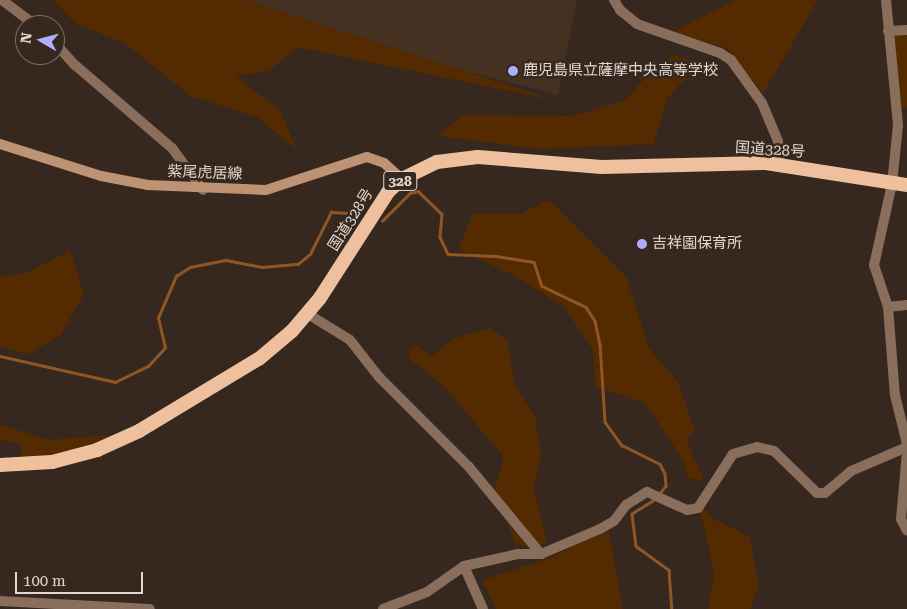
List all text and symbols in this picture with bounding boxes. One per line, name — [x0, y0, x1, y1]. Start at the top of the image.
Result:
north arrow — [15, 15, 65, 65]
text: N — [17, 32, 35, 45]
place label: 鹿児島県立薩摩中央高等学校 — [523, 62, 718, 80]
marker: 鹿児島県立薩摩中央高等学校 — [507, 65, 519, 77]
street label: 国道328号 — [734, 139, 806, 161]
street label: 紫尾虎居線 — [167, 163, 243, 183]
road number: 328 — [382, 170, 418, 192]
street label: 国道328号 — [325, 185, 377, 255]
place label: 吉祥園保育所 — [652, 235, 742, 253]
marker: 吉祥園保育所 — [636, 238, 648, 250]
scale bar — [18, 562, 145, 594]
text: 100 m — [23, 572, 66, 590]

